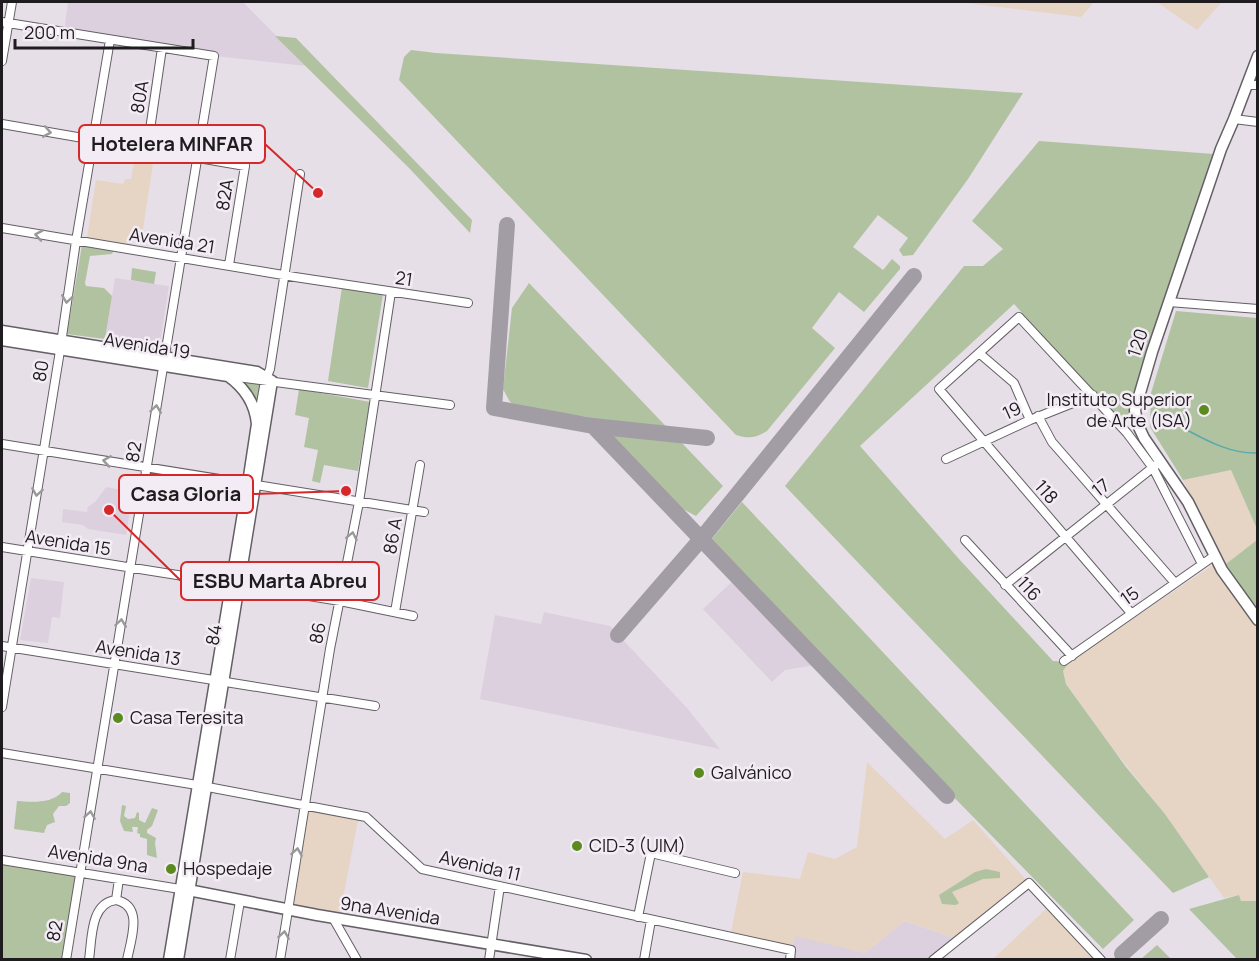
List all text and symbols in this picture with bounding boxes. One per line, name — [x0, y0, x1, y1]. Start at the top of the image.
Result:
scale bar — [15, 12, 194, 50]
text: 200 m — [24, 20, 75, 44]
street label: 80A — [125, 78, 154, 115]
one-way arrow — [42, 125, 52, 138]
callout: Hotelera MINFAR — [79, 125, 265, 163]
text: Hotelera MINFAR — [91, 130, 253, 157]
street label: 82A — [210, 177, 238, 212]
street label: Avenida 21 — [128, 221, 217, 259]
one-way arrow — [34, 229, 44, 242]
street label: 21 — [394, 265, 414, 291]
one-way arrow — [62, 295, 74, 304]
street label: Avenida 19 — [102, 326, 192, 364]
street label: 120 — [1121, 326, 1153, 360]
street label: 80 — [26, 358, 54, 383]
place label: Instituto Superior de Arte (ISA) — [1046, 387, 1192, 432]
street label: 19 — [998, 395, 1025, 425]
marker: Instituto Superior de Arte (ISA) — [1197, 403, 1211, 417]
one-way arrow — [149, 405, 161, 414]
street label: 82 — [120, 440, 146, 464]
one-way arrow — [102, 455, 112, 468]
street label: 17 — [1087, 473, 1114, 502]
street label: 118 — [1030, 474, 1064, 508]
callout: Casa Gloria — [119, 475, 253, 513]
text: Casa Gloria — [131, 480, 241, 507]
one-way arrow — [31, 486, 44, 496]
street label: 86 A — [377, 515, 407, 556]
street label: Avenida 15 — [24, 523, 113, 561]
one-way arrow — [345, 531, 358, 541]
callout: ESBU Marta Abreu — [181, 562, 379, 600]
text: ESBU Marta Abreu — [193, 567, 367, 594]
street label: 116 — [1012, 571, 1047, 606]
street label: 15 — [1115, 580, 1143, 610]
one-way arrow — [114, 618, 127, 628]
street label: 86 — [303, 620, 331, 646]
street label: 84 — [200, 623, 227, 647]
street label: Avenida 13 — [94, 633, 182, 671]
place label: Casa Teresita — [130, 705, 243, 729]
marker: Casa Teresita — [111, 711, 125, 725]
place label: Galvánico — [711, 760, 792, 784]
marker: Galvánico — [692, 766, 706, 780]
one-way arrow — [84, 810, 96, 820]
place label: CID-3 (UIM) — [589, 833, 686, 857]
street label: Avenida 9na — [47, 838, 150, 878]
marker: CID-3 (UIM) — [570, 839, 584, 853]
street label: Avenida 11 — [437, 844, 523, 886]
one-way arrow — [291, 847, 303, 857]
place label: Hospedaje — [183, 856, 272, 880]
marker: Hospedaje — [164, 862, 178, 876]
street label: 9na Avenida — [339, 890, 442, 930]
street label: 82 — [40, 919, 68, 943]
one-way arrow — [277, 930, 290, 940]

